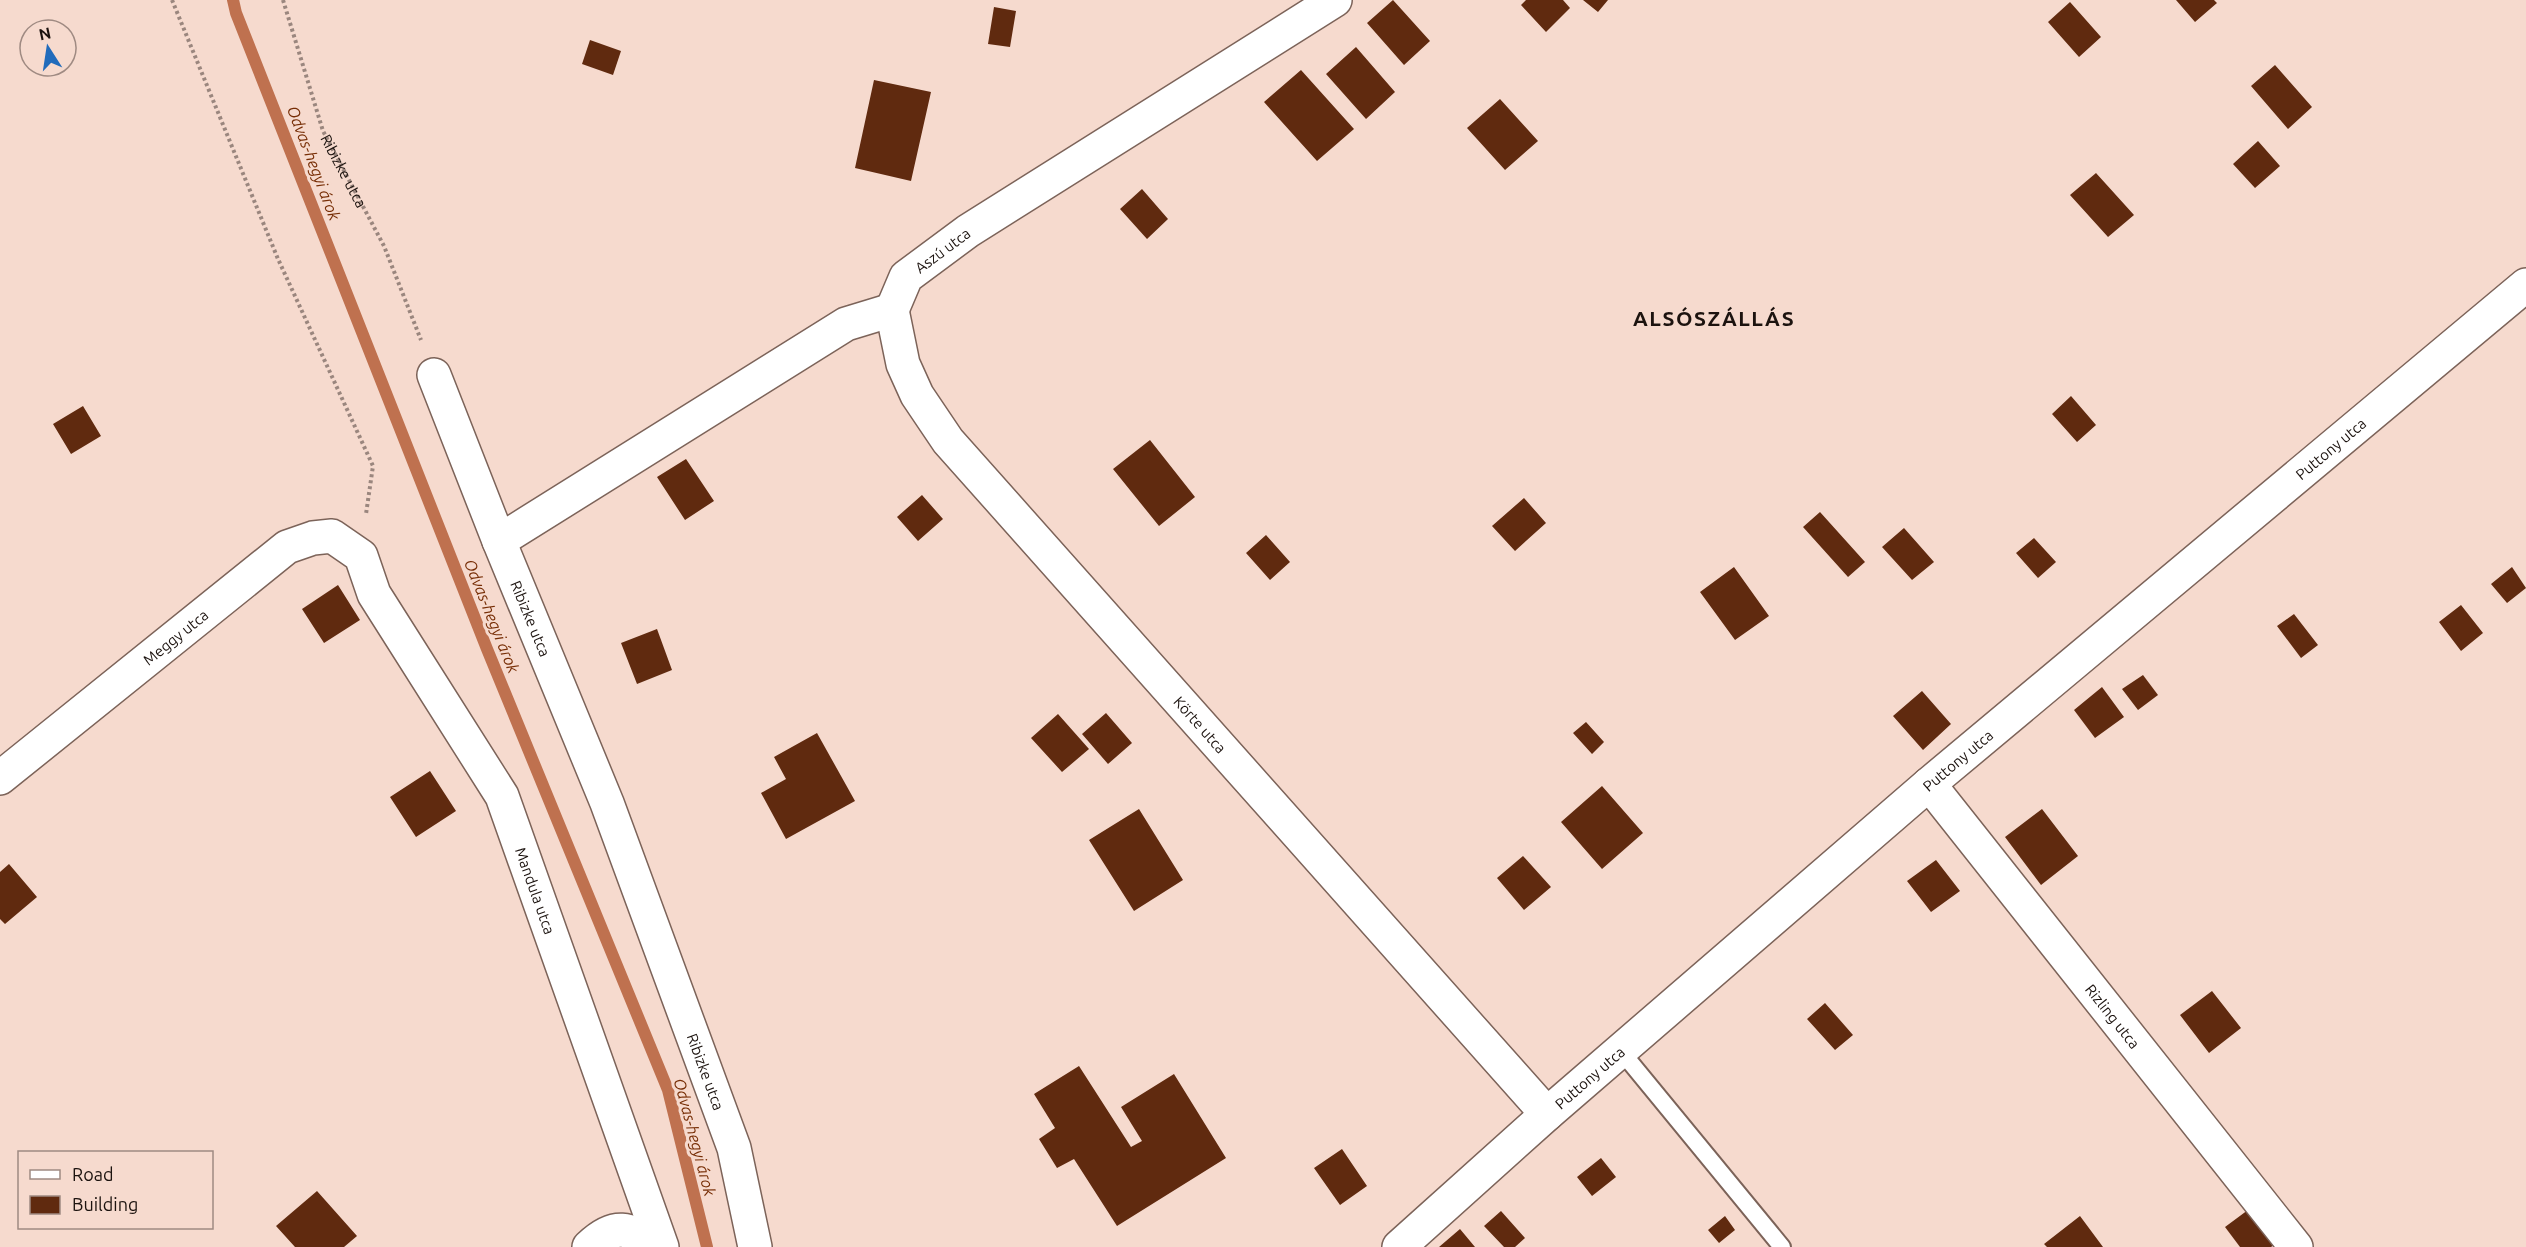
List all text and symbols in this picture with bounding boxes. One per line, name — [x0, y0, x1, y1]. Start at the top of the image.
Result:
north arrow — [18, 18, 78, 78]
text: N — [37, 23, 53, 43]
water label: Odvas-hegyi árok — [284, 103, 344, 224]
street label: Ribizke utca — [318, 131, 370, 210]
street label: Aszú utca — [911, 224, 973, 276]
district label: ALSÓSZÁLLÁS — [1633, 306, 1795, 330]
street label: Puttony utca — [2292, 414, 2369, 483]
water label: Odvas-hegyi árok — [461, 556, 523, 676]
street label: Ribizke utca — [508, 578, 554, 659]
street label: Meggy utca — [139, 606, 211, 668]
street label: Körte utca — [1171, 693, 1230, 756]
street label: Puttony utca — [1919, 726, 1996, 794]
street label: Mandula utca — [512, 845, 559, 936]
street label: Rizling utca — [2082, 980, 2144, 1052]
street label: Ribizke utca — [684, 1031, 728, 1112]
street label: Puttony utca — [1551, 1043, 1628, 1112]
water label: Odvas-hegyi árok — [671, 1076, 720, 1199]
legend — [18, 1151, 213, 1229]
text: Road — [72, 1164, 114, 1184]
text: Building — [72, 1194, 138, 1214]

